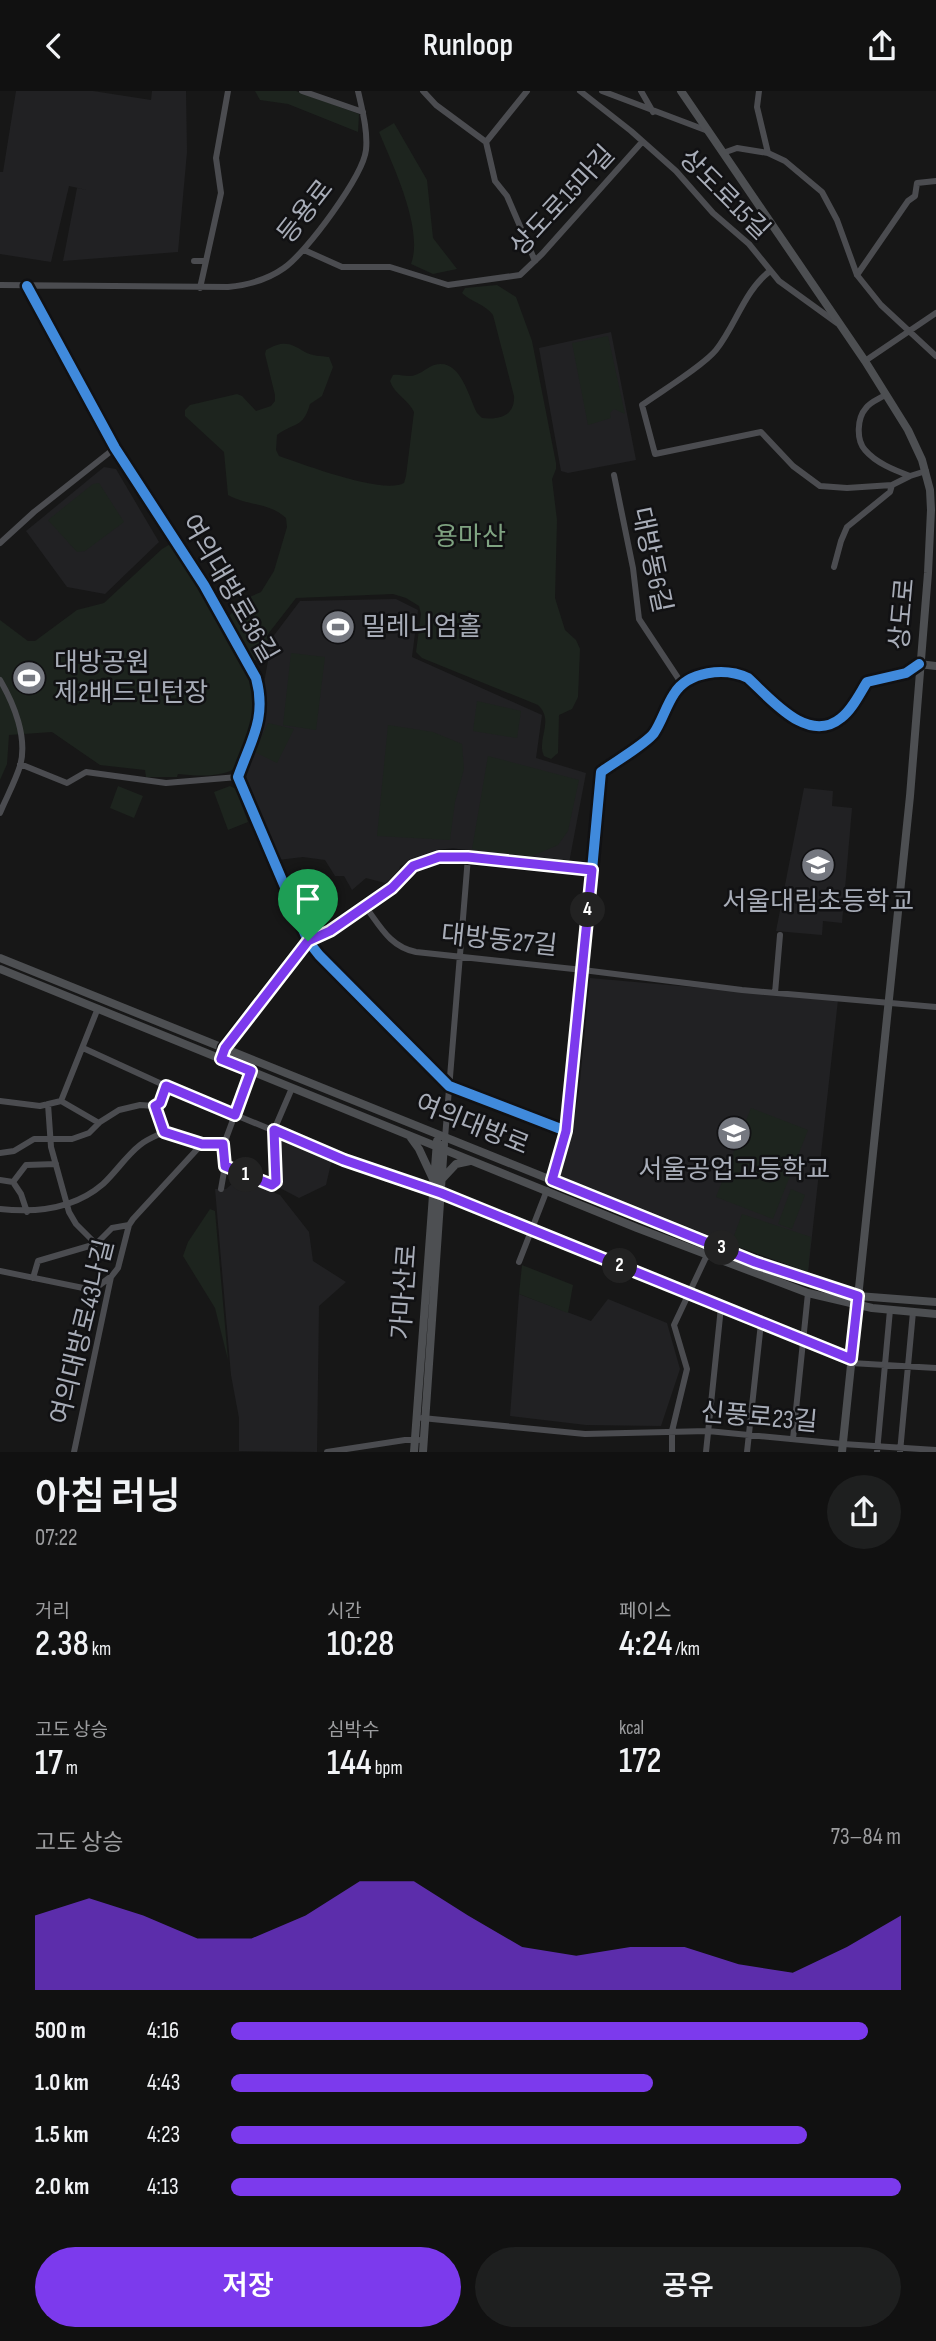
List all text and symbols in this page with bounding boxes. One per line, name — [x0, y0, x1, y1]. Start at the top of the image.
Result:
text: Runloop — [423, 26, 513, 65]
icon: back — [35, 27, 73, 65]
icon: share — [863, 27, 901, 65]
street label: 상도로15마길 — [504, 140, 622, 262]
street label: 상도로15길 — [672, 143, 776, 247]
street label: 등용로 — [272, 174, 340, 250]
street label: 대방동6길 — [625, 504, 677, 616]
street label: 여의대방로36길 — [174, 509, 284, 669]
park label: 용마산 — [434, 522, 506, 553]
street label: 상도로 — [884, 577, 922, 651]
sports icon: 밀레니엄홀 — [319, 608, 357, 646]
place label: 밀레니엄홀 — [362, 612, 482, 643]
place label: 대방공원 제2배드민턴장 — [54, 648, 208, 709]
sports icon: 대방공원 제2배드민턴장 — [10, 659, 48, 697]
school or university icon: 서울대림초등학교 — [799, 846, 837, 884]
pin — [278, 869, 338, 941]
icon: arrive — [289, 880, 327, 918]
place label: 서울대림초등학교 — [722, 887, 914, 918]
pin: 4 — [570, 893, 606, 927]
text: 4 — [583, 898, 592, 921]
street label: 대방동27길 — [439, 919, 559, 963]
street label: 여의대방로 — [411, 1088, 533, 1162]
school or university icon: 서울공업고등학교 — [715, 1114, 753, 1152]
place label: 서울공업고등학교 — [638, 1155, 830, 1186]
pin: 1 — [229, 1157, 264, 1193]
text: 1 — [242, 1163, 249, 1186]
pin: 3 — [704, 1231, 740, 1265]
street label: 여의대방로43나길 — [45, 1236, 121, 1428]
text: 3 — [717, 1236, 726, 1259]
street label: 가마산로 — [386, 1243, 424, 1341]
pin: 2 — [602, 1249, 638, 1283]
text: 2 — [615, 1254, 624, 1277]
street label: 신풍로23길 — [699, 1397, 819, 1439]
text: 아침 러닝 — [35, 1475, 181, 1520]
button: share — [827, 1475, 901, 1549]
text: 07:22 — [35, 1524, 78, 1552]
text: 거리 — [35, 1600, 70, 1623]
text: 시간 — [327, 1600, 362, 1623]
text: 페이스 — [619, 1600, 671, 1623]
text: 2.38 — [35, 1623, 89, 1666]
text: 10:28 — [327, 1623, 394, 1666]
text: 4:24 — [619, 1623, 672, 1666]
text: km — [89, 1638, 111, 1661]
text: /km — [672, 1638, 700, 1661]
text: kcal — [619, 1717, 644, 1740]
text: 고도 상승 — [35, 1719, 108, 1742]
text: 심박수 — [327, 1719, 379, 1742]
text: 172 — [619, 1740, 662, 1783]
text: 17 — [35, 1742, 63, 1785]
text: 144 — [327, 1742, 372, 1785]
text: m — [63, 1757, 78, 1780]
text: bpm — [372, 1757, 403, 1780]
text: 73–84 m — [831, 1823, 901, 1851]
text: 고도 상승 — [35, 1829, 123, 1857]
text: 500 m — [35, 2017, 86, 2045]
text: 4:16 — [147, 2017, 179, 2045]
text: 1.0 km — [35, 2069, 89, 2097]
text: 4:43 — [147, 2069, 180, 2097]
text: 1.5 km — [35, 2121, 88, 2149]
text: 4:23 — [147, 2121, 180, 2149]
text: 2.0 km — [35, 2173, 89, 2201]
text: 4:13 — [147, 2173, 179, 2201]
button: 저장 — [35, 2247, 461, 2327]
button: 공유 — [475, 2247, 901, 2327]

